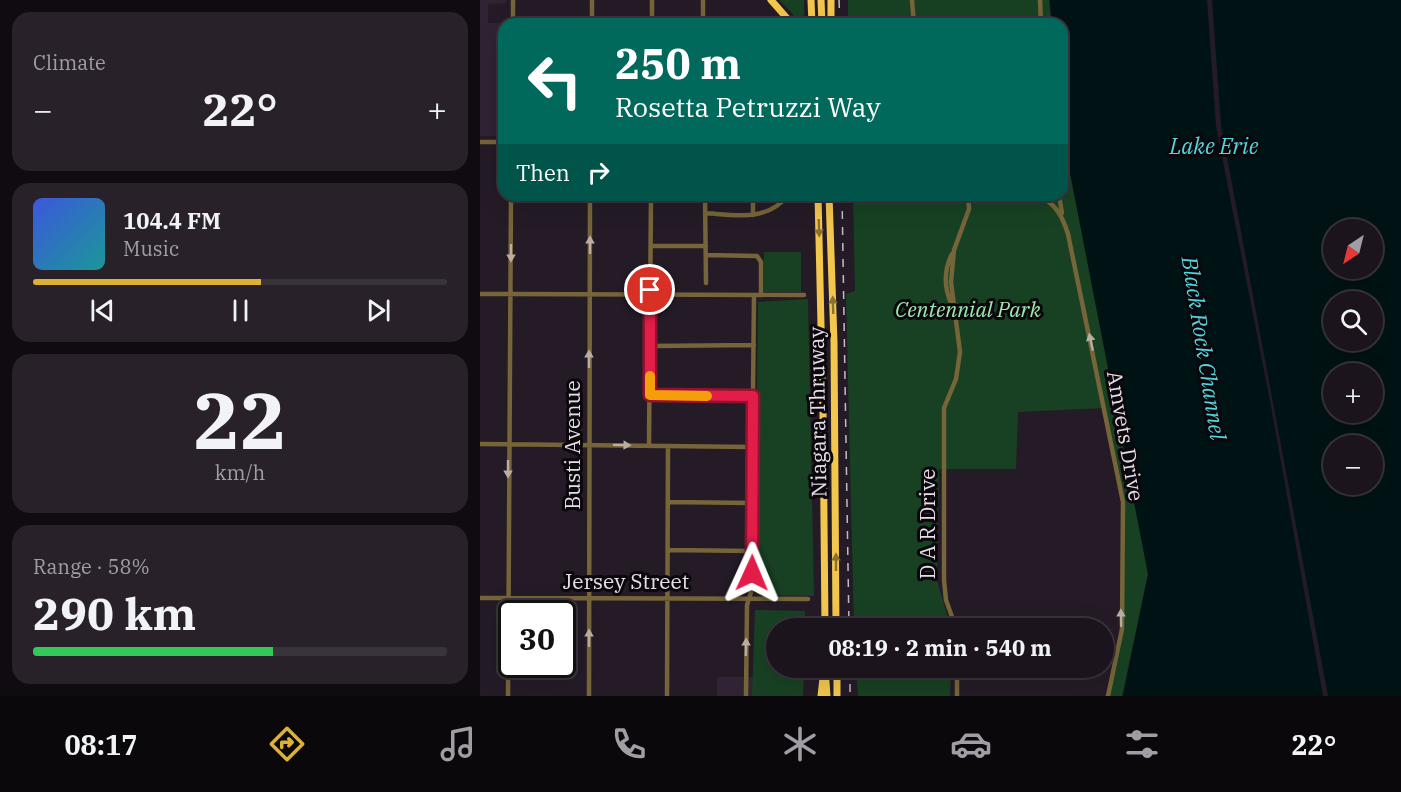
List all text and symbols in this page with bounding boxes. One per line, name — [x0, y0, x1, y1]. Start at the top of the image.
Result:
text: 250 m — [615, 36, 741, 91]
icon: left — [516, 42, 594, 120]
text: Climate — [33, 49, 106, 76]
text: 22° — [202, 80, 278, 138]
text: − — [33, 88, 53, 131]
text: + — [427, 88, 447, 131]
text: Rosetta Petruzzi Way — [615, 89, 881, 124]
water label: Lake Erie — [1169, 131, 1259, 160]
icon: right — [582, 156, 615, 189]
text: Then — [516, 158, 570, 187]
text: 104.4 FM — [123, 206, 221, 235]
one-way arrow — [814, 219, 823, 238]
north arrow — [1323, 219, 1383, 279]
map controls — [1323, 219, 1383, 495]
text: Music — [123, 235, 179, 262]
one-way arrow — [585, 235, 595, 254]
one-way arrow — [506, 244, 516, 263]
water label: Black Rock Channel — [1176, 253, 1233, 443]
pin — [624, 264, 675, 315]
icon: arrive — [633, 273, 666, 306]
button: search — [1323, 291, 1383, 351]
icon: previous — [86, 294, 119, 327]
icon: pause — [224, 294, 257, 327]
icon: next — [362, 294, 395, 327]
one-way arrow — [828, 295, 838, 314]
park label: Centennial Park — [895, 295, 1042, 323]
street label: Niagara Thruway — [801, 326, 832, 498]
one-way arrow — [1086, 332, 1095, 351]
one-way arrow — [584, 349, 594, 368]
button: + — [1323, 363, 1383, 423]
street label: Amvets Drive — [1101, 368, 1151, 503]
text: 22 — [193, 369, 287, 470]
street label: Busti Avenue — [558, 380, 586, 510]
button: − — [1323, 435, 1383, 495]
one-way arrow — [613, 440, 632, 450]
text: km/h — [215, 459, 265, 486]
one-way arrow — [503, 460, 513, 479]
street label: D A R Drive — [913, 469, 941, 579]
position arrow — [720, 541, 784, 605]
text: Range · 58% — [33, 553, 150, 580]
one-way arrow — [831, 553, 841, 572]
street label: Jersey Street — [563, 567, 689, 595]
text: 290 km — [33, 584, 196, 642]
speed limit sign: 30 — [498, 600, 576, 678]
one-way arrow — [1117, 608, 1126, 627]
one-way arrow — [584, 628, 594, 647]
text: 08:19 · 2 min · 540 m — [828, 633, 1052, 662]
one-way arrow — [741, 638, 751, 657]
icon: directions — [266, 723, 308, 765]
icon: music — [437, 723, 479, 765]
icon: phone — [608, 723, 650, 765]
icon: climate — [779, 723, 821, 765]
icon: car — [950, 723, 992, 765]
icon: filters — [1121, 723, 1163, 765]
text: 08:17 — [64, 727, 137, 762]
text: 22° — [1291, 727, 1337, 762]

